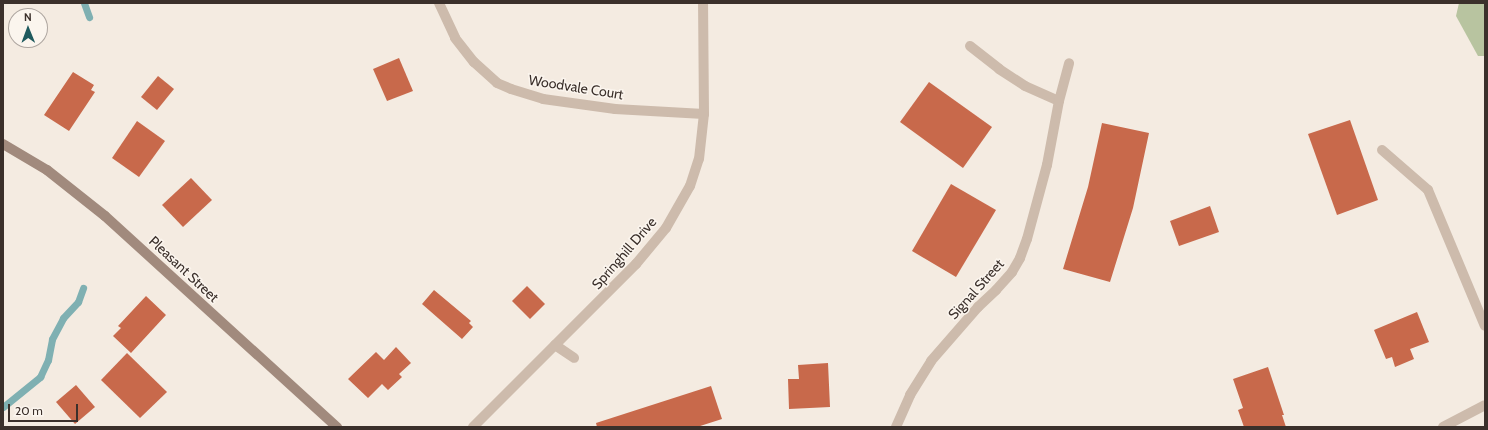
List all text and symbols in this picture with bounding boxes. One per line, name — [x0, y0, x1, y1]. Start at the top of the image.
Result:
north arrow — [8, 8, 48, 48]
text: N — [24, 10, 32, 24]
street label: Woodvale Court — [527, 71, 625, 103]
street label: Springhill Drive — [588, 214, 660, 292]
street label: Pleasant Street — [146, 232, 222, 306]
street label: Signal Street — [945, 256, 1007, 322]
scale bar — [10, 396, 80, 422]
text: 20 m — [15, 403, 43, 418]

